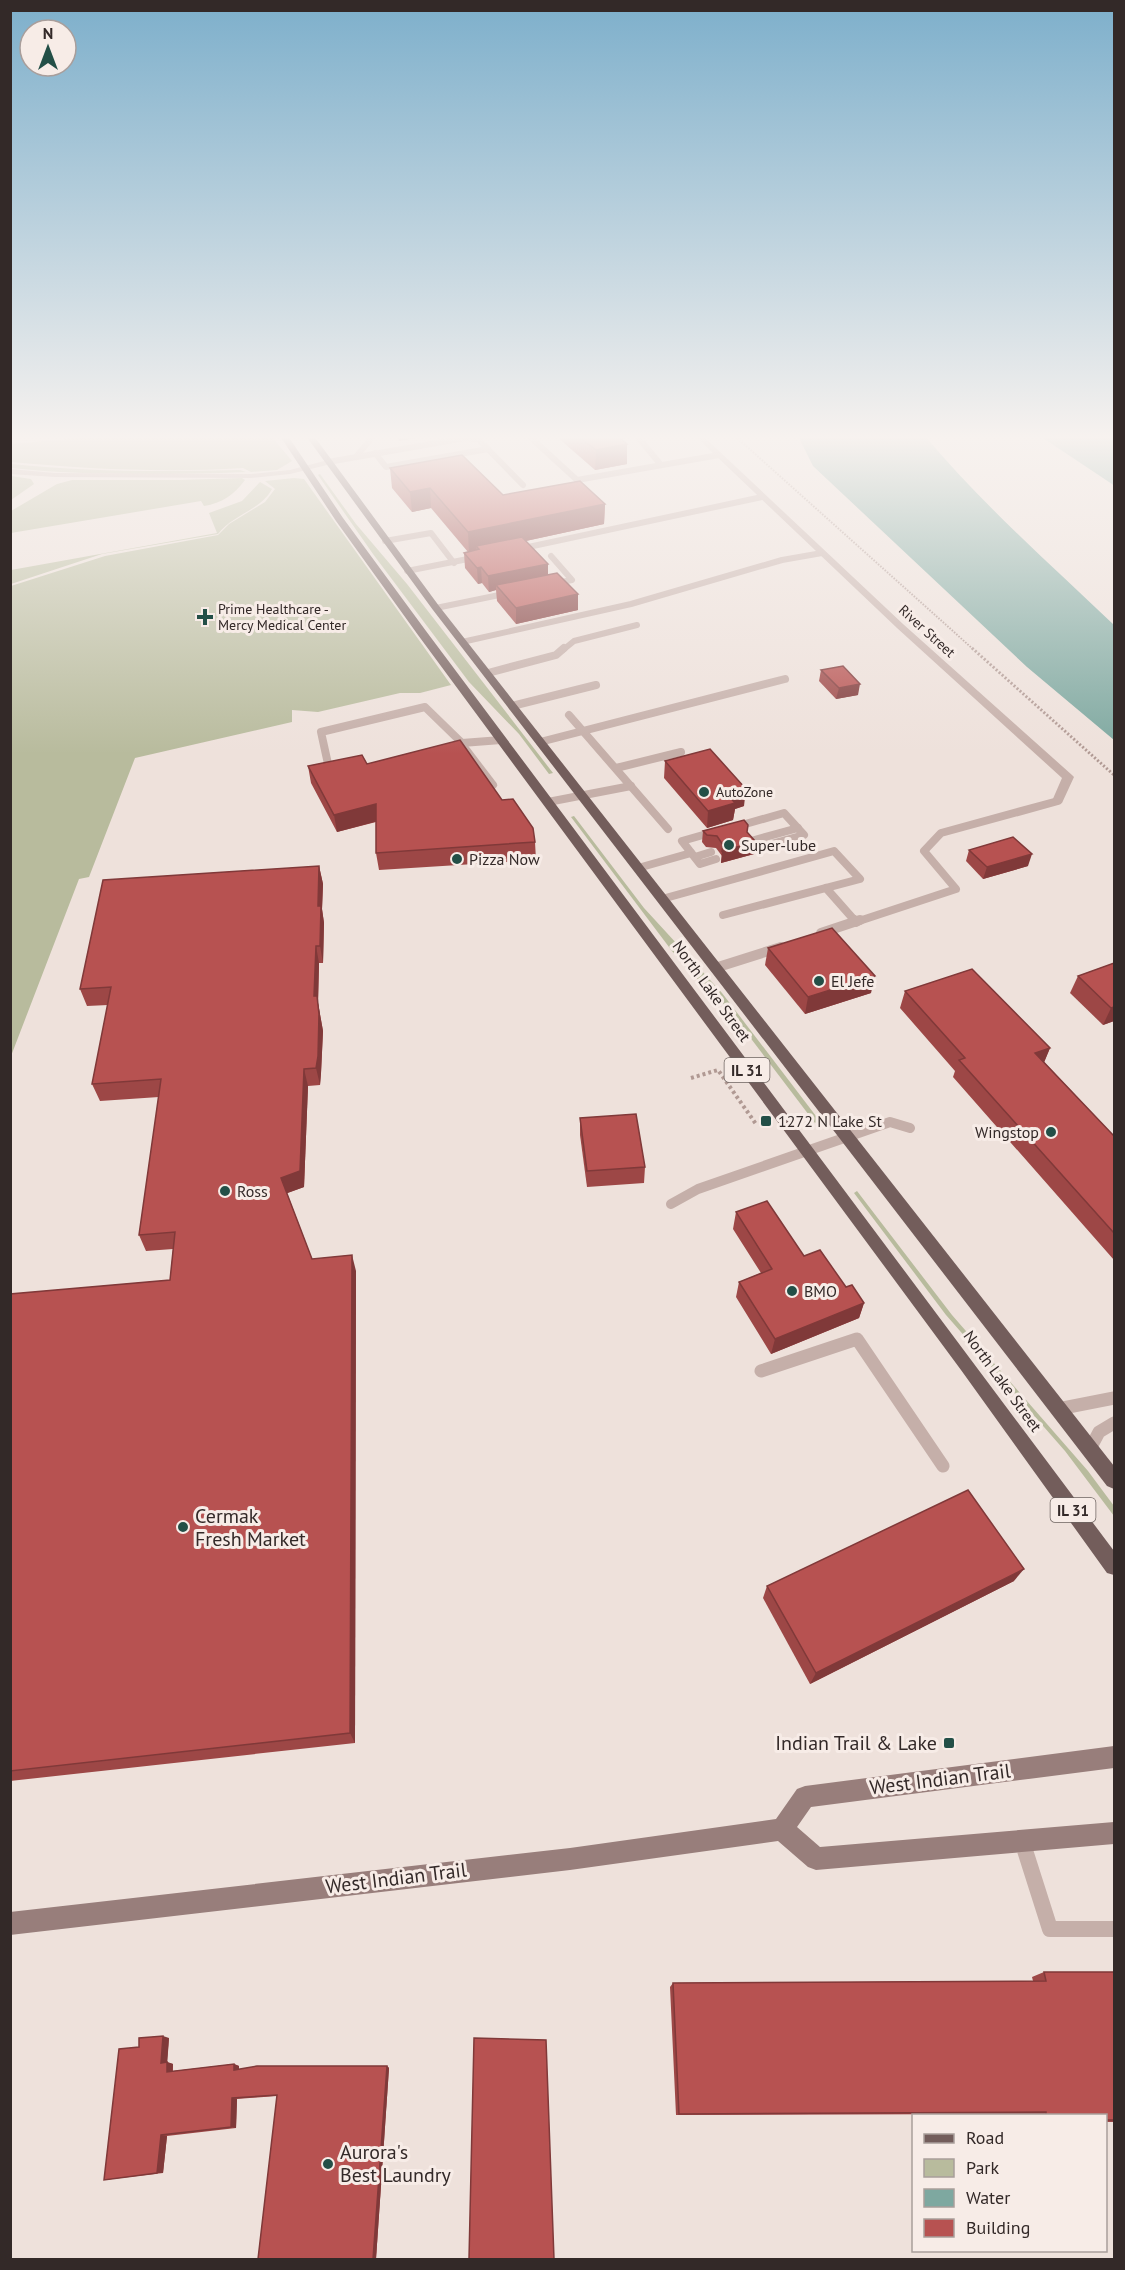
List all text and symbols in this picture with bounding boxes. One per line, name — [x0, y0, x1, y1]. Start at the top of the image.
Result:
north arrow — [18, 18, 78, 78]
text: N — [43, 23, 53, 43]
place label: Prime Healthcare - Mercy Medical Center — [218, 600, 346, 634]
street label: River Street — [895, 601, 959, 661]
marker: Prime Healthcare - Mercy Medical Center — [196, 608, 214, 626]
place label: AutoZone — [716, 783, 773, 801]
marker: AutoZone — [697, 785, 711, 799]
place label: Super-lube — [741, 835, 816, 855]
marker: Super-lube — [722, 838, 736, 852]
place label: Pizza Now — [469, 849, 540, 869]
marker: Pizza Now — [450, 852, 464, 866]
street label: North Lake Street — [669, 936, 756, 1046]
place label: El Jefe — [831, 971, 874, 991]
marker: El Jefe — [812, 974, 826, 988]
road number: IL 31 — [724, 1058, 770, 1082]
place label: 1272 N Lake St — [778, 1111, 882, 1131]
marker: 1272 N Lake St — [759, 1114, 773, 1128]
place label: Wingstop — [975, 1122, 1039, 1142]
marker: Wingstop — [1044, 1125, 1058, 1139]
place label: Ross — [237, 1181, 268, 1201]
marker: Ross — [218, 1184, 232, 1198]
place label: BMO — [804, 1281, 837, 1301]
marker: BMO — [785, 1284, 799, 1298]
street label: North Lake Street — [960, 1326, 1047, 1436]
road number: IL 31 — [1050, 1498, 1096, 1522]
place label: Cermak Fresh Market — [195, 1503, 306, 1552]
marker: Cermak Fresh Market — [176, 1520, 190, 1534]
place label: Indian Trail & Lake — [775, 1730, 937, 1756]
marker: Indian Trail & Lake — [942, 1736, 956, 1750]
street label: West Indian Trail — [868, 1757, 1012, 1801]
street label: West Indian Trail — [324, 1856, 468, 1900]
legend — [912, 2114, 1107, 2252]
text: Road — [966, 2126, 1004, 2149]
place label: Aurora's Best Laundry — [340, 2139, 452, 2188]
text: Park — [966, 2156, 999, 2179]
marker: Aurora's Best Laundry — [321, 2157, 335, 2171]
text: Water — [966, 2186, 1010, 2209]
text: Building — [966, 2216, 1030, 2239]

